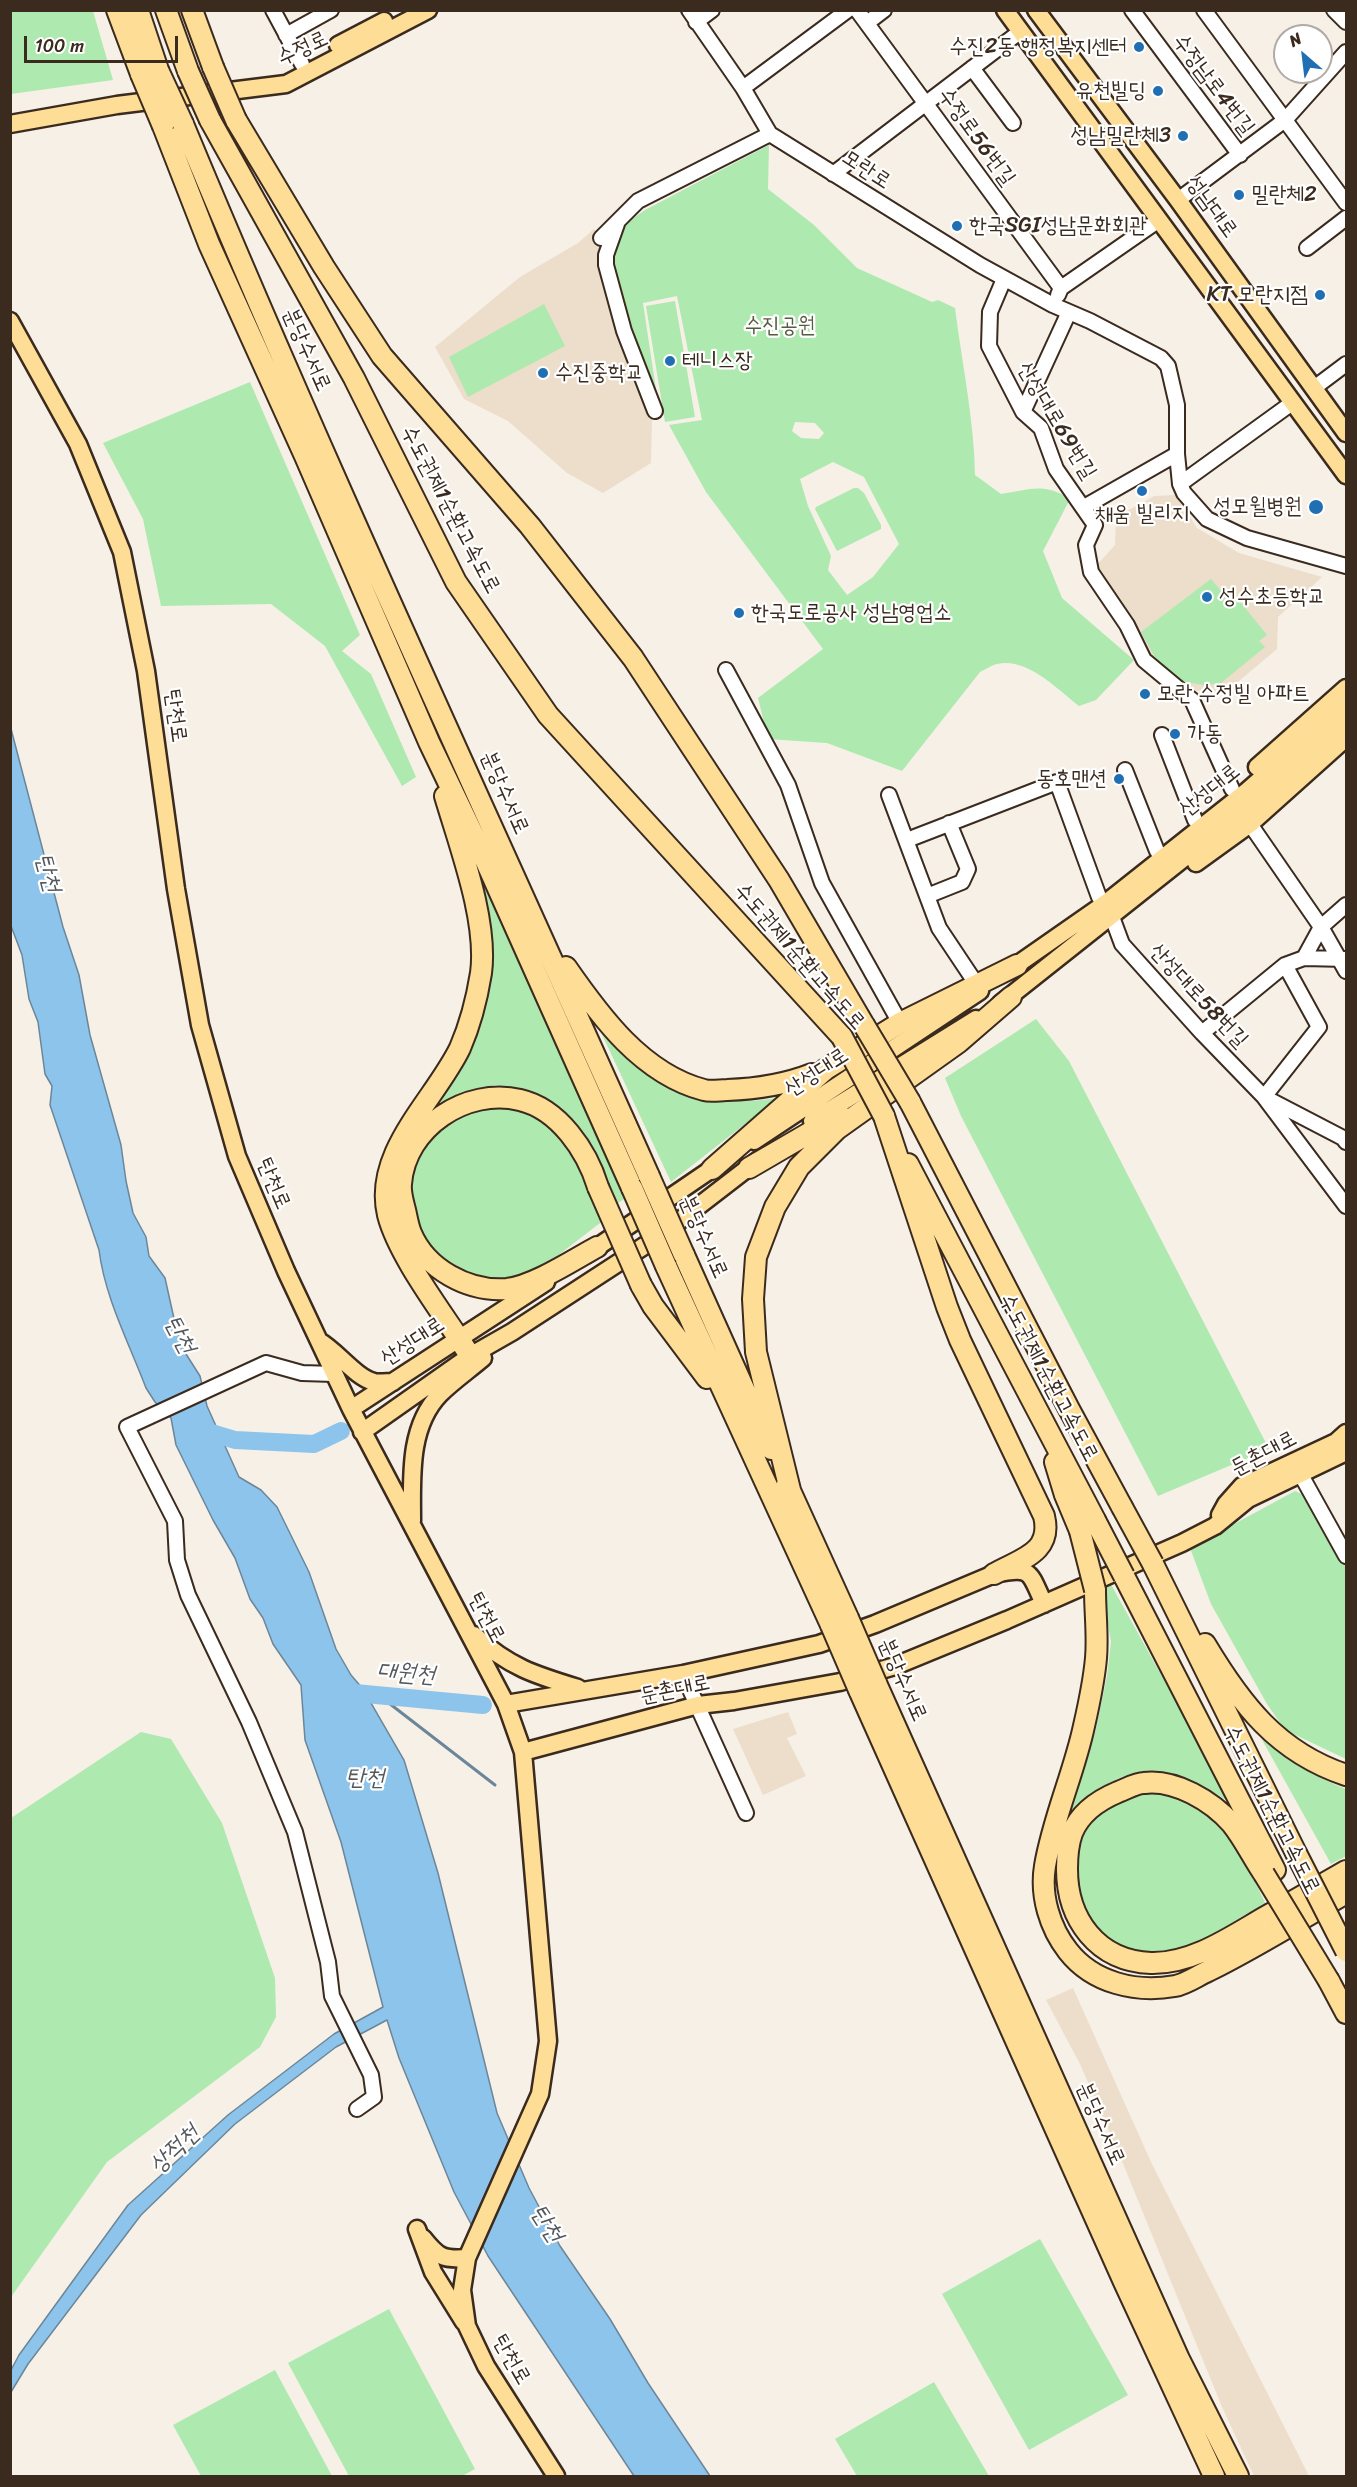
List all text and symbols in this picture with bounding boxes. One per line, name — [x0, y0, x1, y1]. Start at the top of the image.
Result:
scale bar — [27, 24, 182, 62]
north arrow — [1273, 24, 1333, 84]
text: N — [1284, 24, 1307, 55]
street label: 수정로 — [273, 26, 333, 72]
street label: 수정남로4번길 — [1166, 29, 1260, 141]
text: 100 m — [35, 30, 84, 62]
place label: 수진2동 행정복지센터 — [949, 34, 1127, 60]
marker: 수진2동 행정복지센터 — [1132, 40, 1146, 54]
place label: 유천빌딩 — [1075, 78, 1146, 104]
street label: 수정로56번길 — [932, 83, 1020, 191]
marker: 유천빌딩 — [1151, 84, 1165, 98]
place label: 성남밀란체3 — [1070, 123, 1171, 149]
marker: 성남밀란체3 — [1176, 129, 1190, 143]
street label: 모란로 — [837, 144, 895, 196]
street label: 성남대로 — [1180, 171, 1242, 243]
place label: 밀란체2 — [1251, 182, 1317, 208]
marker: 밀란체2 — [1232, 188, 1246, 202]
place label: 한국SGI성남문화회관 — [969, 213, 1147, 239]
marker: 한국SGI성남문화회관 — [950, 219, 964, 233]
place label: KT 모란지점 — [1206, 282, 1308, 308]
marker: KT 모란지점 — [1313, 288, 1327, 302]
street label: 분당수서로 — [276, 304, 336, 396]
park label: 수진공원 — [745, 313, 815, 339]
place label: 테니스장 — [682, 348, 753, 374]
marker: 테니스장 — [663, 354, 677, 368]
street label: 산성대로69번길 — [1011, 358, 1101, 484]
place label: 수진중학교 — [555, 360, 644, 386]
marker: 수진중학교 — [536, 366, 550, 380]
street label: 수도권제1순환고속도로 — [395, 421, 505, 599]
marker: 채움 빌리지 — [1135, 484, 1149, 498]
place label: 성모윌병원 — [1213, 494, 1302, 520]
marker: 성모윌병원 — [1307, 498, 1325, 516]
place label: 채움 빌리지 — [1095, 501, 1189, 527]
place label: 성수초등학교 — [1219, 584, 1325, 610]
marker: 성수초등학교 — [1200, 590, 1214, 604]
place label: 한국도로공사 성남영업소 — [751, 600, 951, 626]
marker: 한국도로공사 성남영업소 — [732, 606, 746, 620]
place label: 모란 수정빌 아파트 — [1157, 681, 1310, 707]
marker: 모란 수정빌 아파트 — [1138, 687, 1152, 701]
street label: 탄천로 — [158, 688, 192, 744]
place label: 가동 — [1187, 721, 1222, 747]
marker: 가동 — [1168, 727, 1182, 741]
street label: 분당수서로 — [474, 747, 534, 839]
street label: 산성대로 — [1174, 758, 1246, 824]
place label: 동호맨션 — [1036, 766, 1107, 792]
marker: 동호맨션 — [1112, 772, 1126, 786]
water label: 탄천 — [28, 851, 66, 895]
street label: 수도권제1순환고속도로 — [728, 878, 870, 1036]
street label: 산성대로58번길 — [1143, 938, 1253, 1054]
street label: 산성대로 — [780, 1043, 854, 1103]
street label: 탄천로 — [250, 1154, 296, 1214]
street label: 분당수서로 — [673, 1191, 733, 1283]
street label: 수도권제1순환고속도로 — [993, 1289, 1103, 1467]
water label: 탄천 — [157, 1311, 201, 1359]
street label: 산성대로 — [376, 1312, 450, 1372]
street label: 둔촌대로 — [1227, 1426, 1301, 1482]
street label: 탄천로 — [462, 1588, 510, 1648]
street label: 분당수서로 — [872, 1634, 932, 1726]
water label: 대원천 — [376, 1657, 436, 1691]
street label: 둔촌대로 — [638, 1670, 712, 1710]
street label: 수도권제1순환고속도로 — [1217, 1721, 1325, 1899]
water label: 탄천 — [346, 1765, 384, 1793]
street label: 분당수서로 — [1070, 2078, 1130, 2170]
water label: 상적천 — [144, 2120, 206, 2180]
water label: 탄천 — [523, 2200, 569, 2248]
street label: 탄천로 — [486, 2330, 536, 2390]

